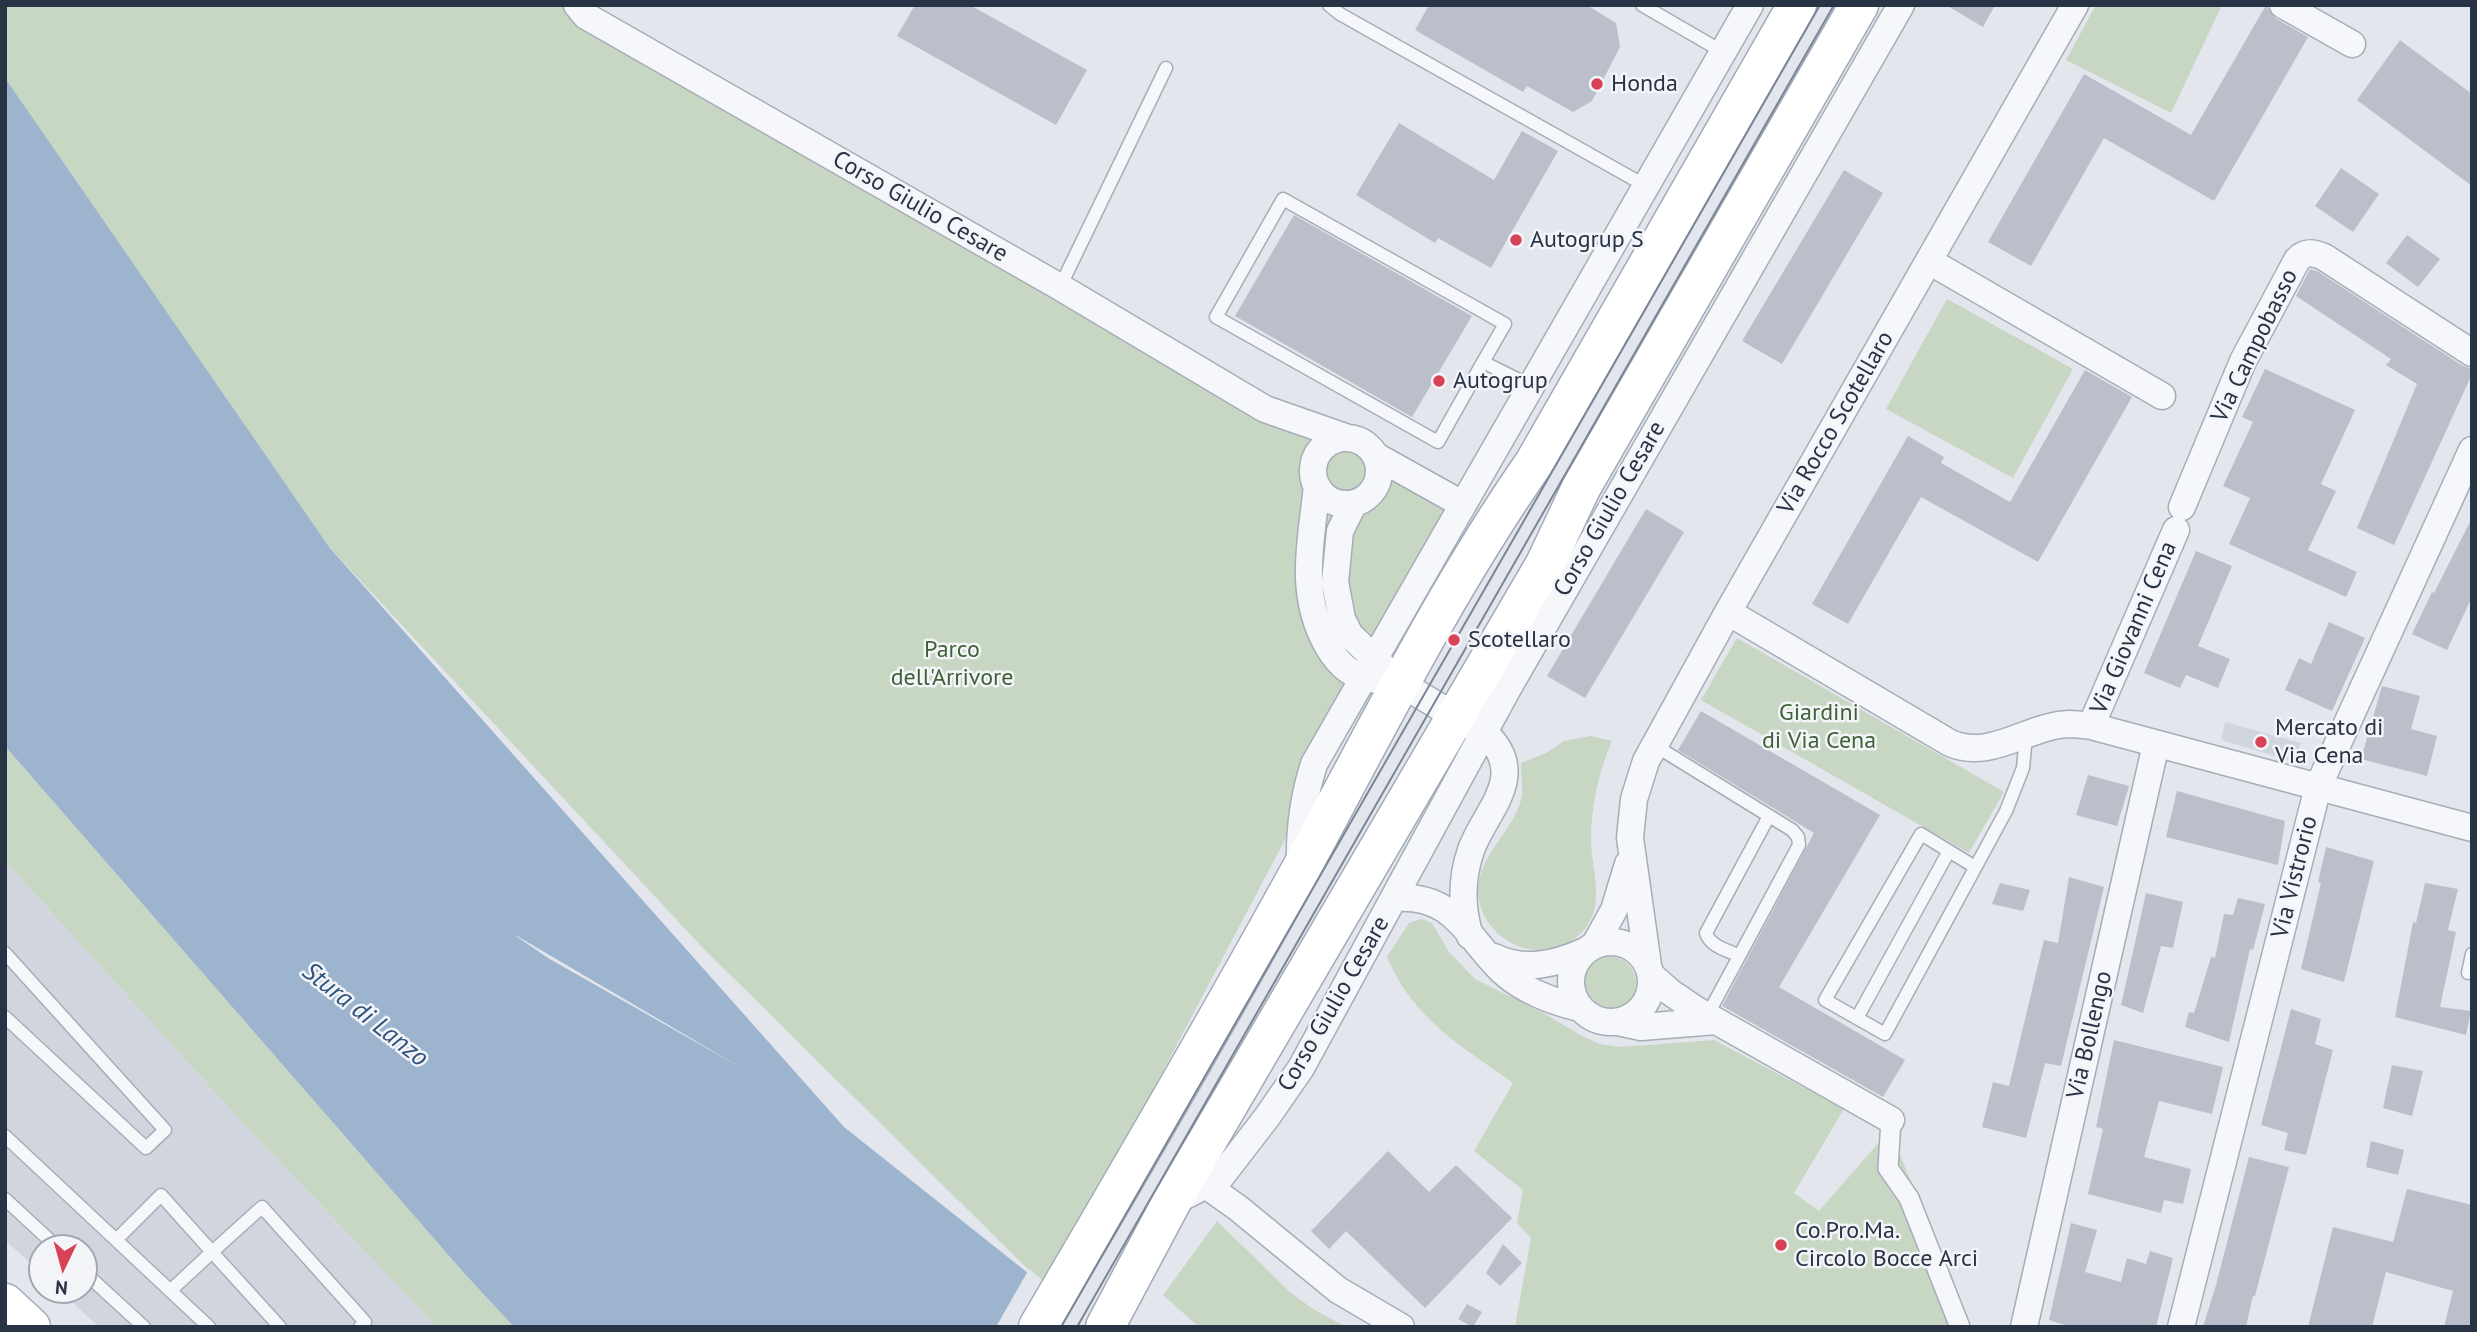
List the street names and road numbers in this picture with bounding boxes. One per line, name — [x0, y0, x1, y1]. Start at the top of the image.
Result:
street label: Corso Giulio Cesare — [827, 145, 1013, 269]
street label: Via Campobasso — [2205, 265, 2305, 427]
street label: Via Rocco Scotellaro — [1772, 326, 1900, 520]
street label: Corso Giulio Cesare — [1548, 416, 1672, 602]
street label: Via Giovanni Cena — [2085, 537, 2183, 719]
street label: Via Vistrorio — [2266, 813, 2324, 941]
street label: Corso Giulio Cesare — [1272, 911, 1396, 1097]
street label: Via Bollengo — [2061, 968, 2119, 1102]

